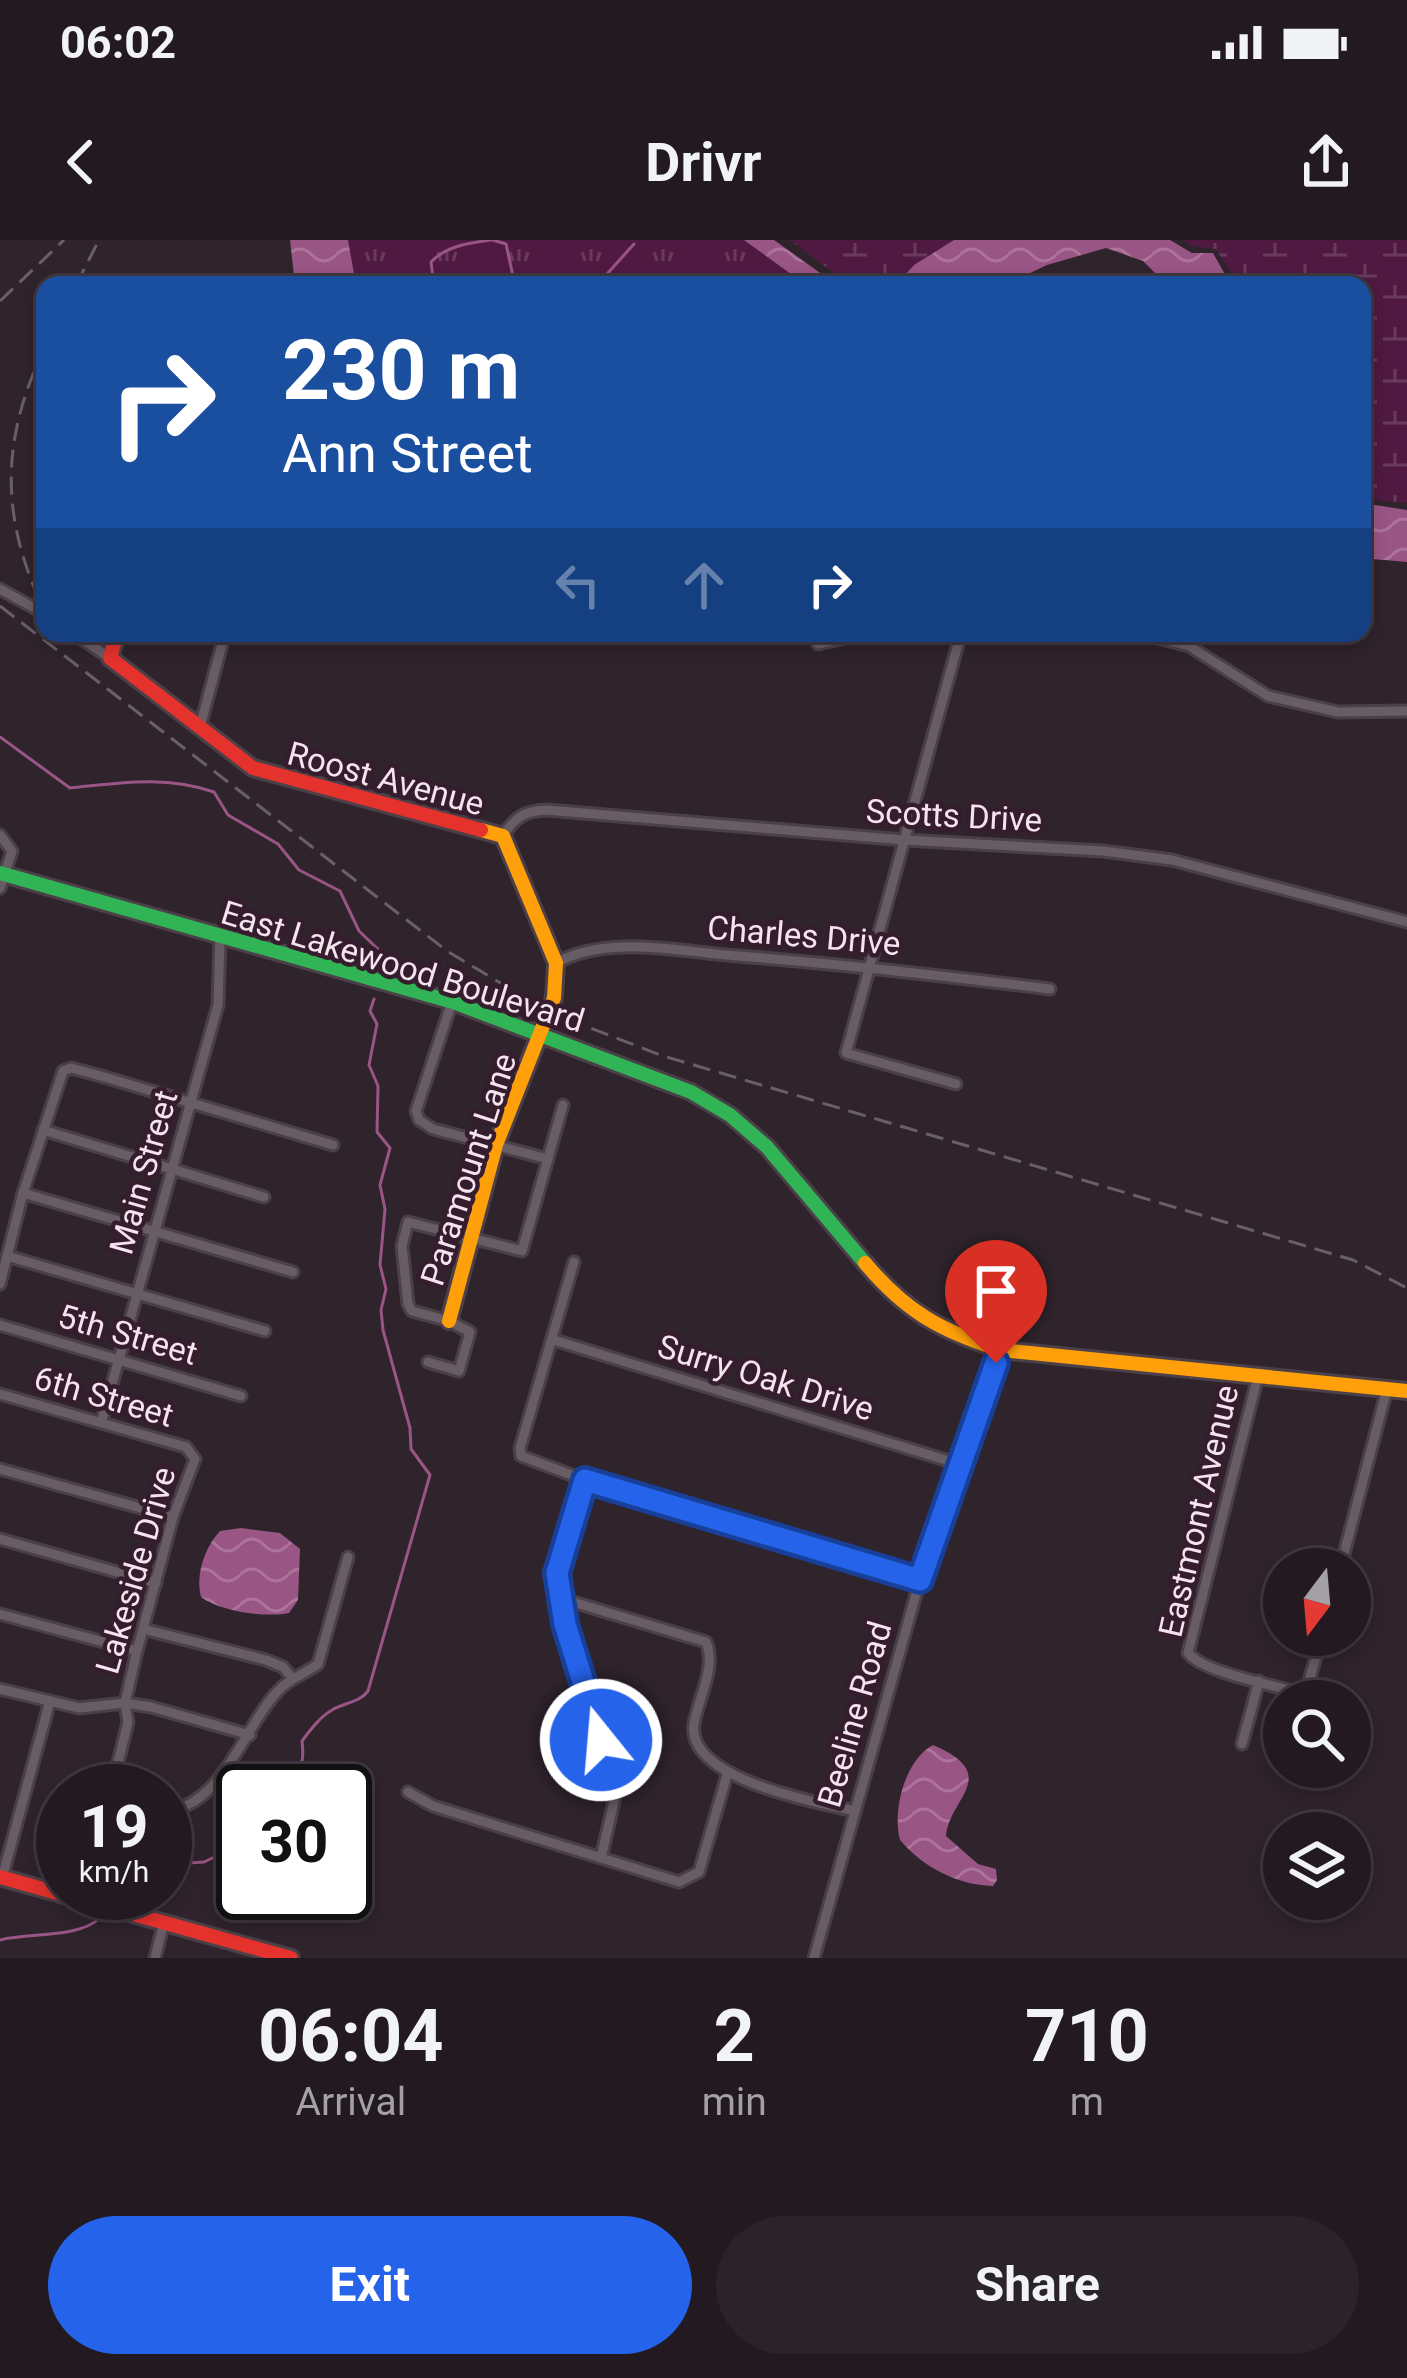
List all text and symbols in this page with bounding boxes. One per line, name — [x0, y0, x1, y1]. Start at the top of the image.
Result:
text: 06:02 — [60, 16, 176, 69]
icon: back — [48, 129, 114, 195]
icon: share — [1293, 129, 1359, 195]
text: Drivr — [645, 131, 762, 194]
text: 230 m — [282, 321, 520, 420]
icon: right — [84, 324, 240, 480]
text: Ann Street — [282, 422, 533, 485]
icon: left — [545, 552, 611, 618]
icon: ahead — [671, 552, 737, 618]
icon: right — [797, 552, 863, 618]
street label: Roost Avenue — [283, 734, 488, 823]
street label: Scotts Drive — [865, 791, 1043, 840]
street label: East Lakewood Boulevard — [217, 893, 589, 1040]
street label: Charles Drive — [706, 908, 902, 963]
street label: Paramount Lane — [413, 1048, 524, 1290]
street label: Main Street — [102, 1086, 185, 1258]
pin — [945, 1240, 1047, 1363]
icon: arrive — [963, 1258, 1029, 1324]
street label: 5th Street — [54, 1296, 202, 1373]
street label: Surry Oak Drive — [653, 1326, 879, 1429]
street label: 6th Street — [30, 1358, 178, 1435]
street label: Eastmont Avenue — [1151, 1381, 1246, 1641]
street label: Lakeside Drive — [87, 1462, 184, 1678]
north arrow — [1263, 1548, 1371, 1656]
map controls — [1263, 1548, 1371, 1920]
street label: Beeline Road — [809, 1617, 900, 1811]
position arrow — [538, 1677, 664, 1803]
button: search — [1263, 1680, 1371, 1788]
speed limit sign: 30 — [216, 1764, 372, 1920]
text: 19 — [80, 1791, 148, 1862]
button: layers — [1263, 1812, 1371, 1920]
text: km/h — [79, 1854, 149, 1889]
text: 06:04 — [258, 1994, 444, 2079]
text: 2 — [714, 1994, 755, 2079]
text: 710 — [1025, 1994, 1149, 2079]
text: Arrival — [295, 2079, 406, 2125]
text: min — [702, 2079, 767, 2125]
text: m — [1070, 2079, 1104, 2125]
button: Exit — [48, 2216, 692, 2354]
button: Share — [716, 2216, 1359, 2354]

